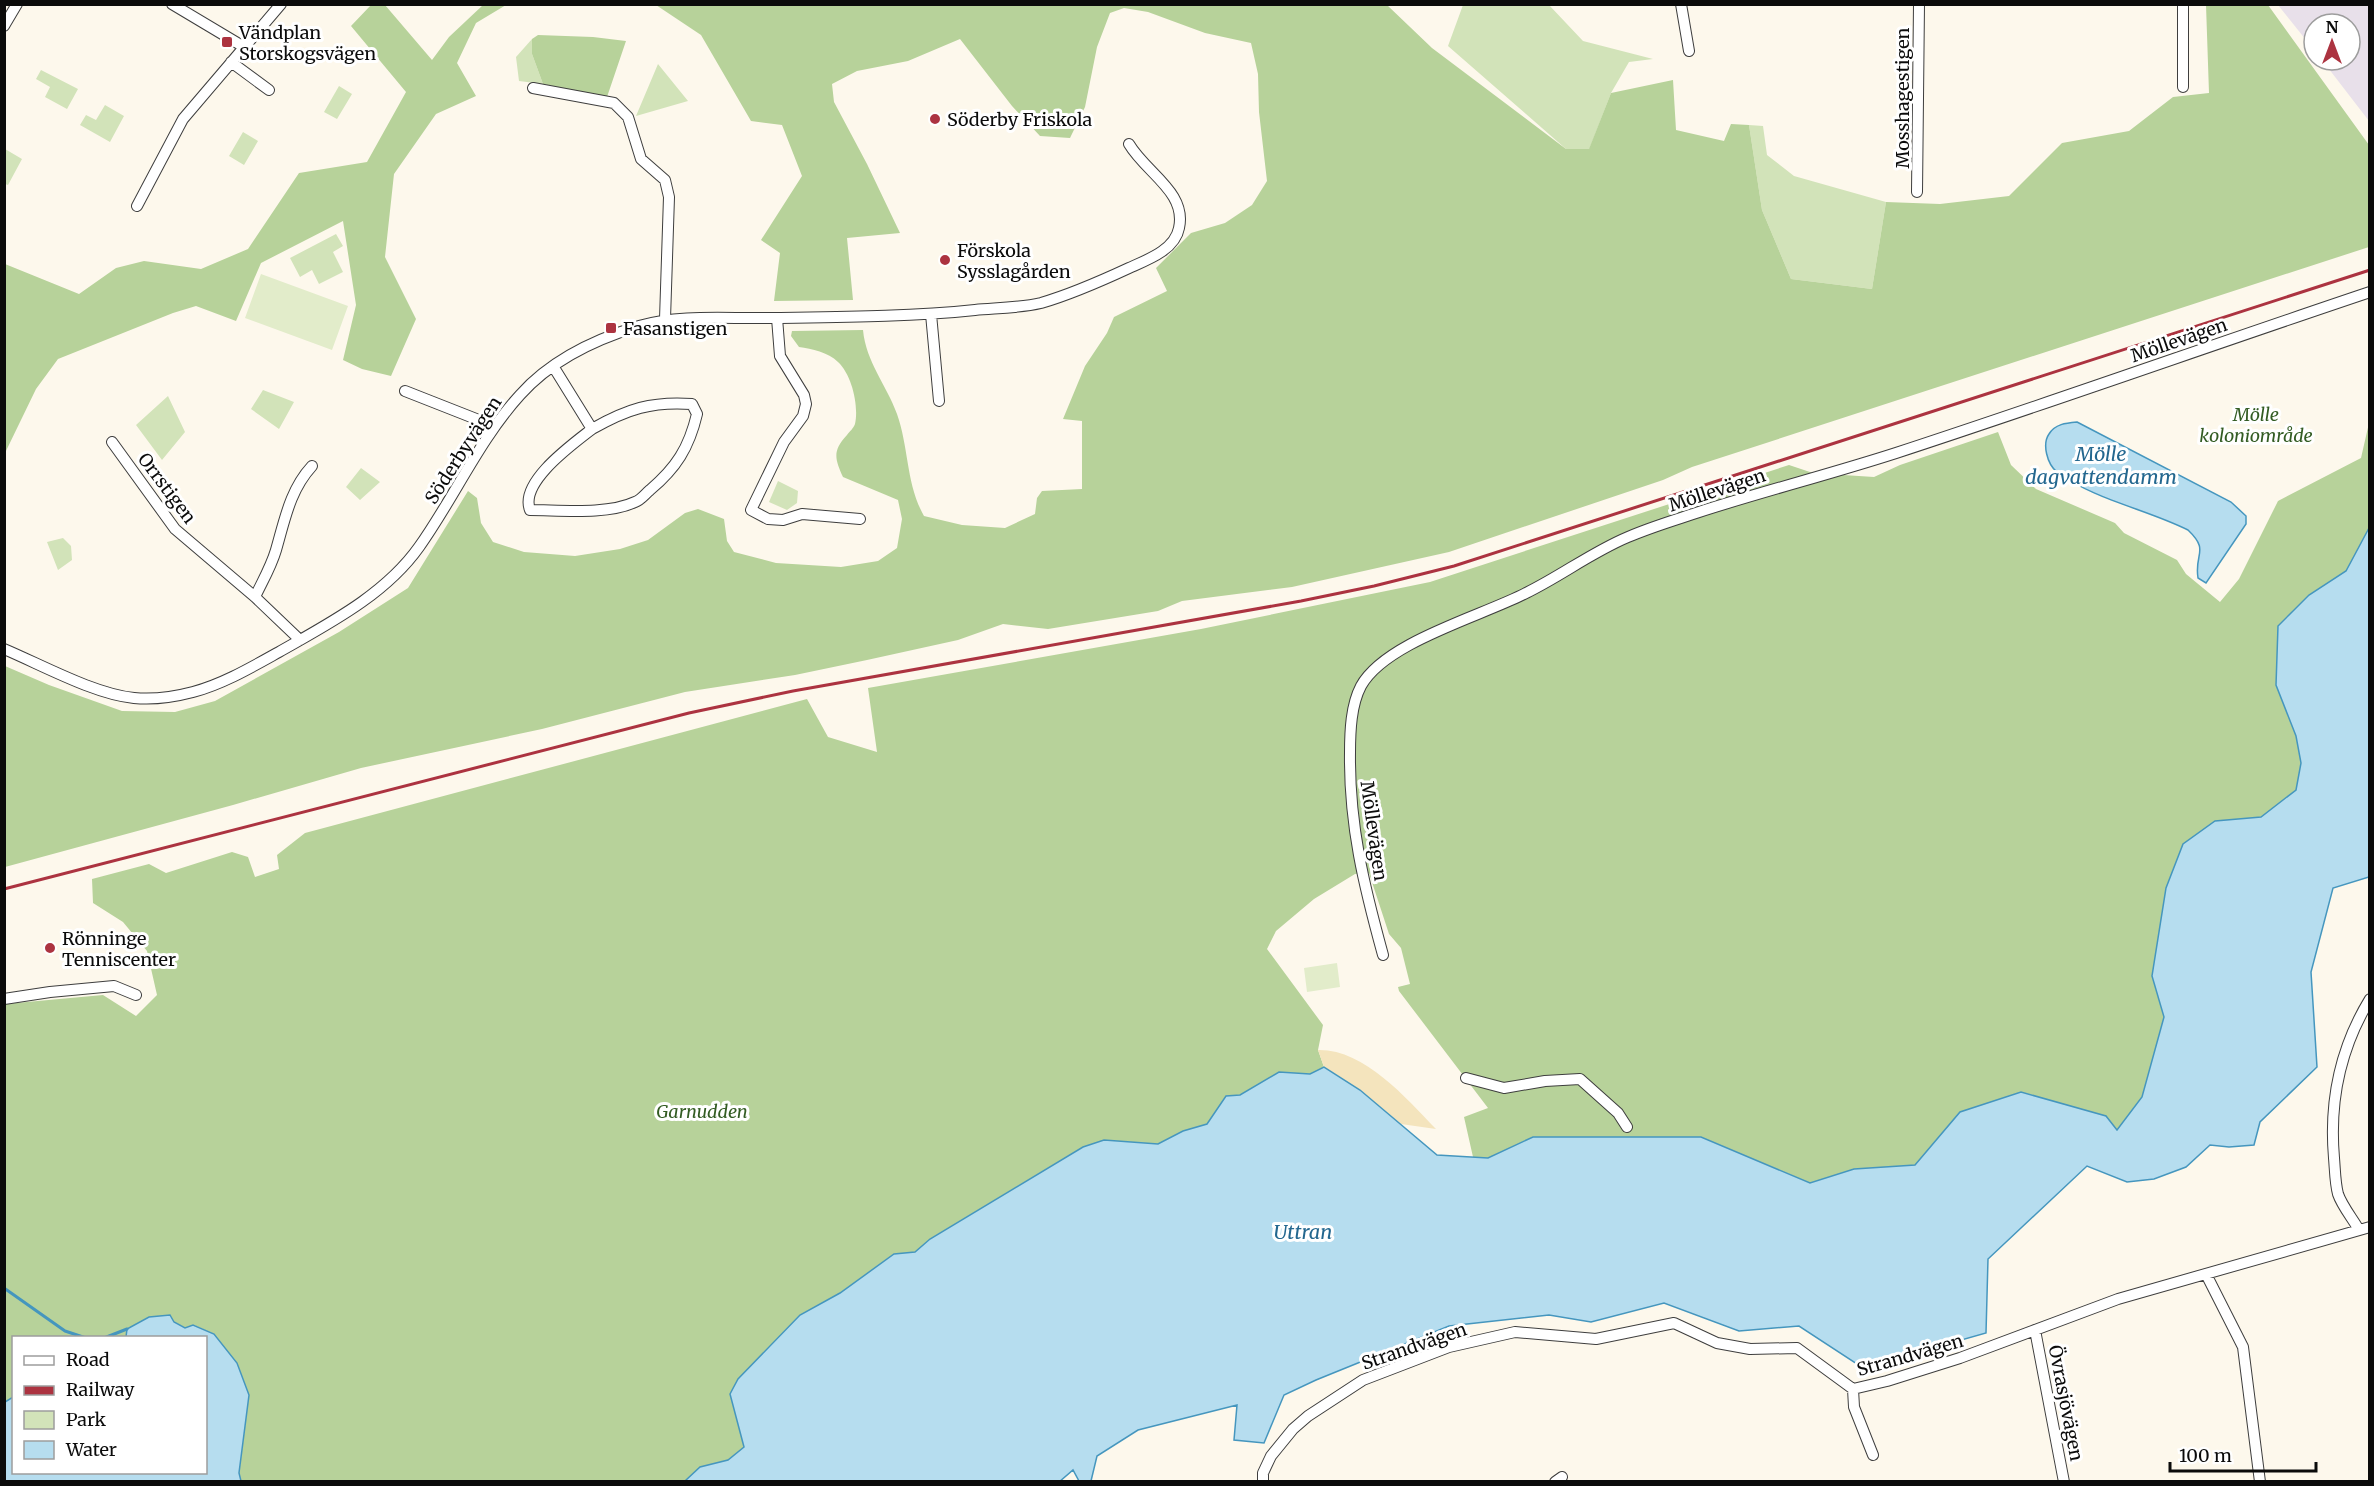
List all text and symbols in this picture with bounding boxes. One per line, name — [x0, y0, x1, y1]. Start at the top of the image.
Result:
north arrow — [2302, 12, 2362, 72]
text: N — [2326, 17, 2339, 37]
place label: Vändplan Storskogsvägen — [238, 21, 376, 65]
street label: Mosshagestigen — [1891, 27, 1914, 168]
marker: Vändplan Storskogsvägen — [220, 35, 234, 49]
place label: Söderby Friskola — [947, 108, 1092, 131]
marker: Söderby Friskola — [928, 112, 942, 126]
place label: Förskola Sysslagården — [957, 239, 1071, 283]
marker: Förskola Sysslagården — [938, 253, 952, 267]
street label: Möllevägen — [2128, 313, 2230, 367]
place label: Fasanstigen — [623, 317, 727, 340]
marker: Fasanstigen — [604, 321, 618, 335]
street label: Söderbyvägen — [420, 392, 506, 508]
park label: Mölle koloniområde — [2199, 403, 2313, 447]
water label: Mölle dagvattendamm — [2025, 441, 2177, 489]
street label: Orrstigen — [133, 448, 201, 528]
street label: Möllevägen — [1666, 464, 1768, 516]
street label: Möllevägen — [1356, 780, 1392, 882]
place label: Rönninge Tenniscenter — [62, 927, 176, 971]
marker: Rönninge Tenniscenter — [43, 941, 57, 955]
park label: Garnudden — [656, 1100, 748, 1123]
water label: Uttran — [1274, 1219, 1332, 1244]
street label: Strandvägen — [1358, 1317, 1470, 1375]
street label: Strandvägen — [1854, 1329, 1966, 1381]
legend — [12, 1336, 207, 1474]
street label: Övrasjövägen — [2043, 1343, 2089, 1463]
text: Road — [66, 1348, 110, 1371]
text: Railway — [66, 1378, 135, 1401]
text: Park — [66, 1408, 107, 1431]
scale bar — [2170, 1435, 2316, 1473]
text: Water — [65, 1438, 117, 1461]
text: 100 m — [2179, 1444, 2232, 1467]

